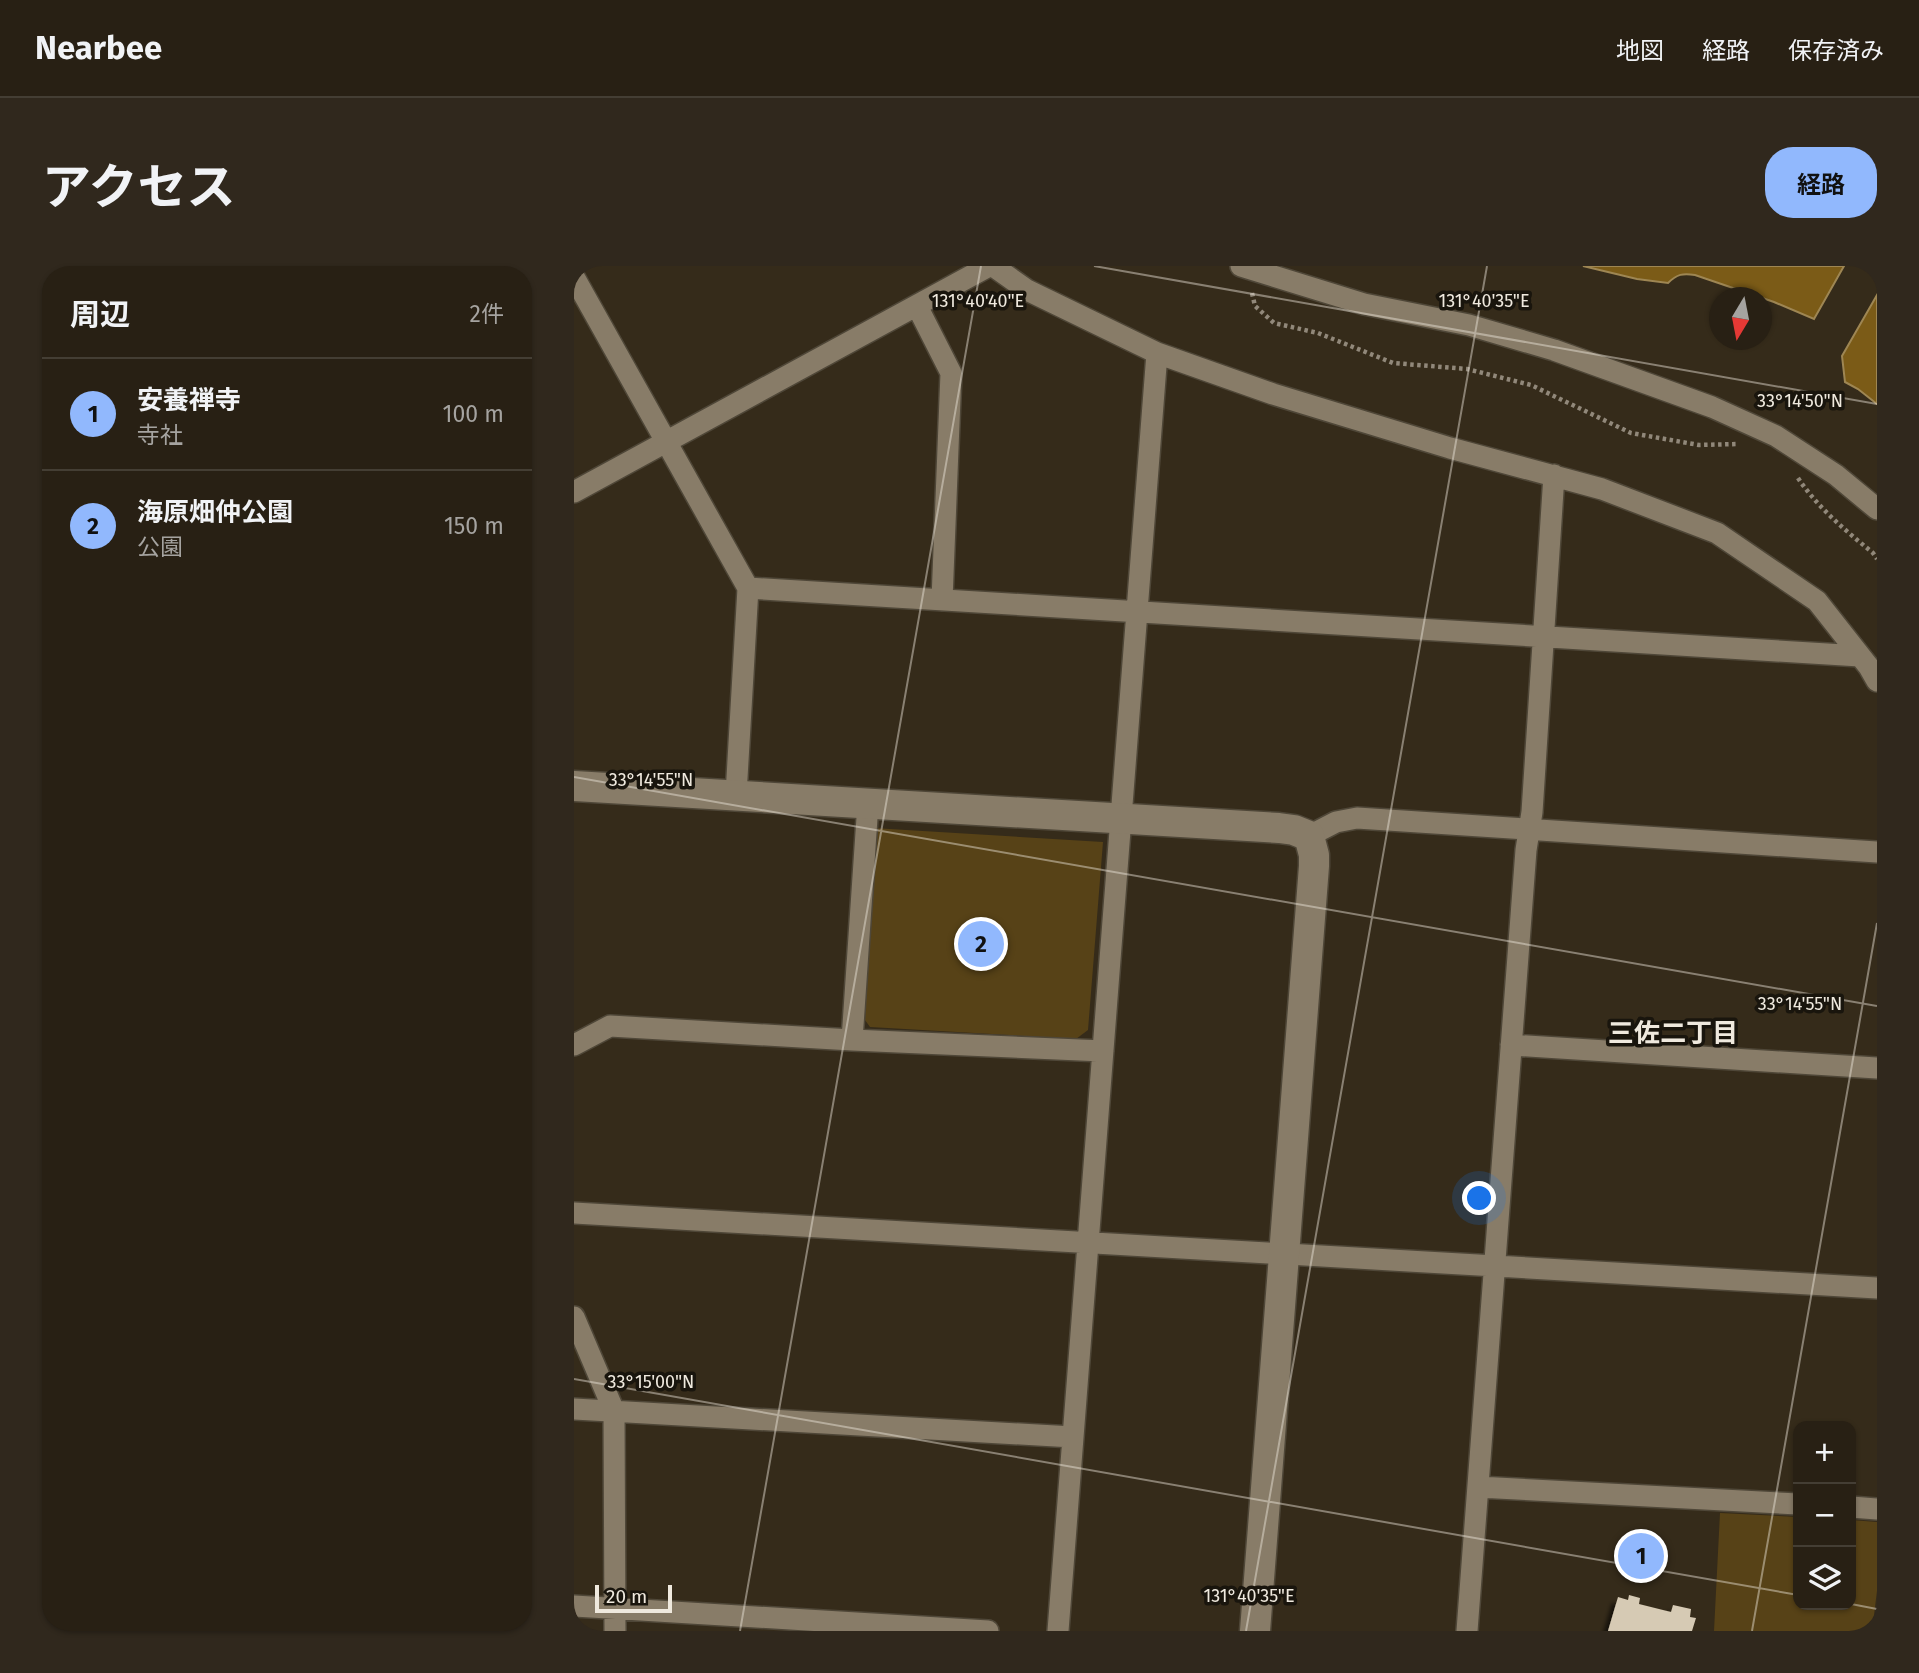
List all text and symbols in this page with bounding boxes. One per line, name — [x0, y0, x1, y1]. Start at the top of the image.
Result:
text: Nearbee — [35, 28, 162, 68]
text: 地図 — [1616, 37, 1664, 65]
text: 経路 — [1702, 37, 1750, 65]
text: 保存済み — [1788, 37, 1884, 65]
button: 経路 — [1765, 147, 1877, 218]
text: アクセス — [42, 158, 236, 217]
north arrow — [1709, 287, 1772, 350]
text: 131°40'40"E — [932, 290, 1024, 312]
text: 131°40'35"E — [1438, 290, 1530, 312]
text: 周辺 — [70, 297, 130, 333]
text: 2件 — [470, 300, 504, 328]
text: 安養禅寺 — [137, 385, 241, 416]
text: 33°14'50"N — [1757, 390, 1843, 412]
text: 1 — [88, 400, 98, 428]
text: 100 m — [443, 400, 504, 428]
text: 寺社 — [137, 421, 183, 449]
text: 海原畑仲公園 — [137, 497, 293, 528]
text: 2 — [87, 512, 99, 540]
text: 150 m — [444, 512, 504, 540]
text: 公園 — [137, 533, 183, 561]
text: 33°14'55"N — [609, 769, 693, 791]
pin: 2 — [958, 918, 1004, 970]
text: 33°14'55"N — [1758, 993, 1842, 1015]
district label: 三佐二丁目 — [1608, 1018, 1738, 1049]
your location — [1462, 1181, 1496, 1215]
text: 33°15'00"N — [608, 1371, 694, 1393]
map controls — [1793, 1421, 1856, 1610]
button: + — [1793, 1421, 1856, 1484]
button: − — [1793, 1484, 1856, 1547]
pin: 1 — [1618, 1530, 1664, 1582]
button: layers — [1793, 1547, 1856, 1610]
scale bar — [595, 1582, 672, 1614]
text: 20 m — [606, 1585, 647, 1608]
text: 131°40'35"E — [1203, 1585, 1295, 1607]

